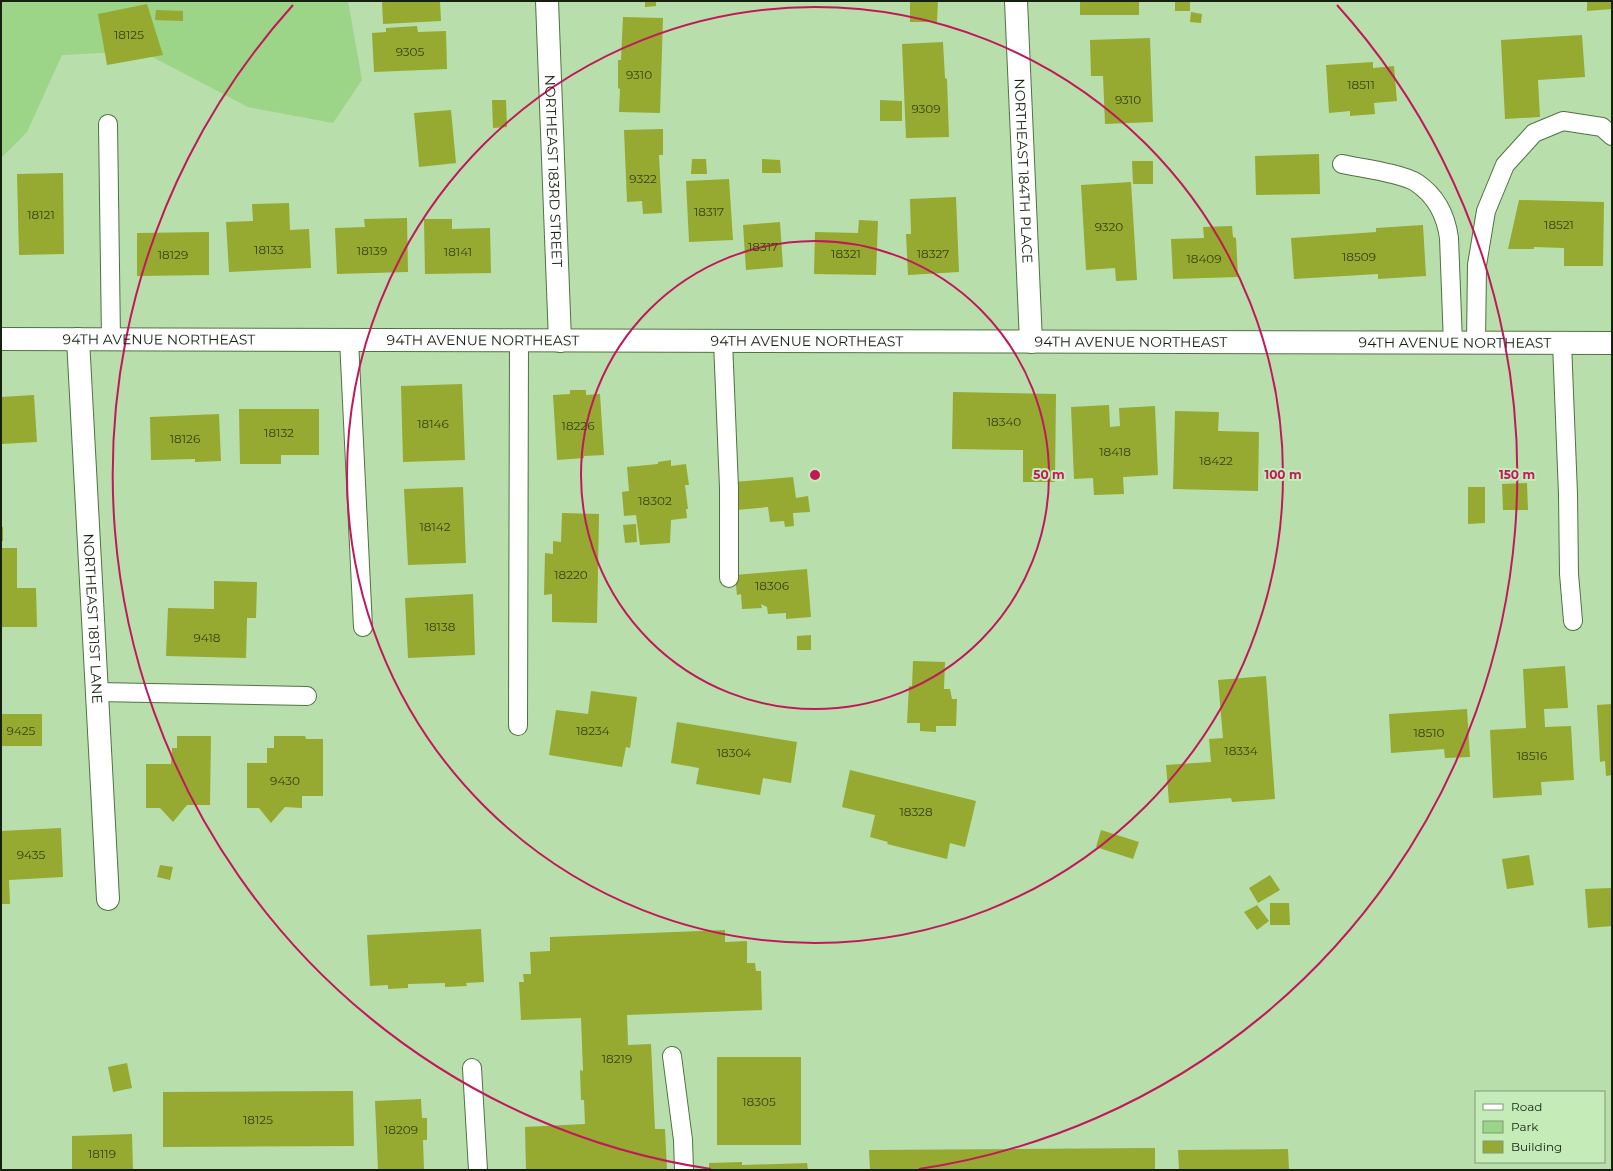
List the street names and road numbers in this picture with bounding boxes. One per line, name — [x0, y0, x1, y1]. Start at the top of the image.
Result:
street label: NORTHEAST 183RD STREET — [541, 74, 566, 268]
street label: NORTHEAST 184TH PLACE — [1010, 78, 1037, 264]
street label: 94TH AVENUE NORTHEAST — [63, 330, 255, 349]
street label: 94TH AVENUE NORTHEAST — [387, 331, 579, 349]
street label: 94TH AVENUE NORTHEAST — [711, 332, 903, 350]
street label: 94TH AVENUE NORTHEAST — [1035, 333, 1227, 351]
street label: 94TH AVENUE NORTHEAST — [1359, 333, 1551, 352]
street label: NORTHEAST 181ST LANE — [79, 533, 107, 704]

